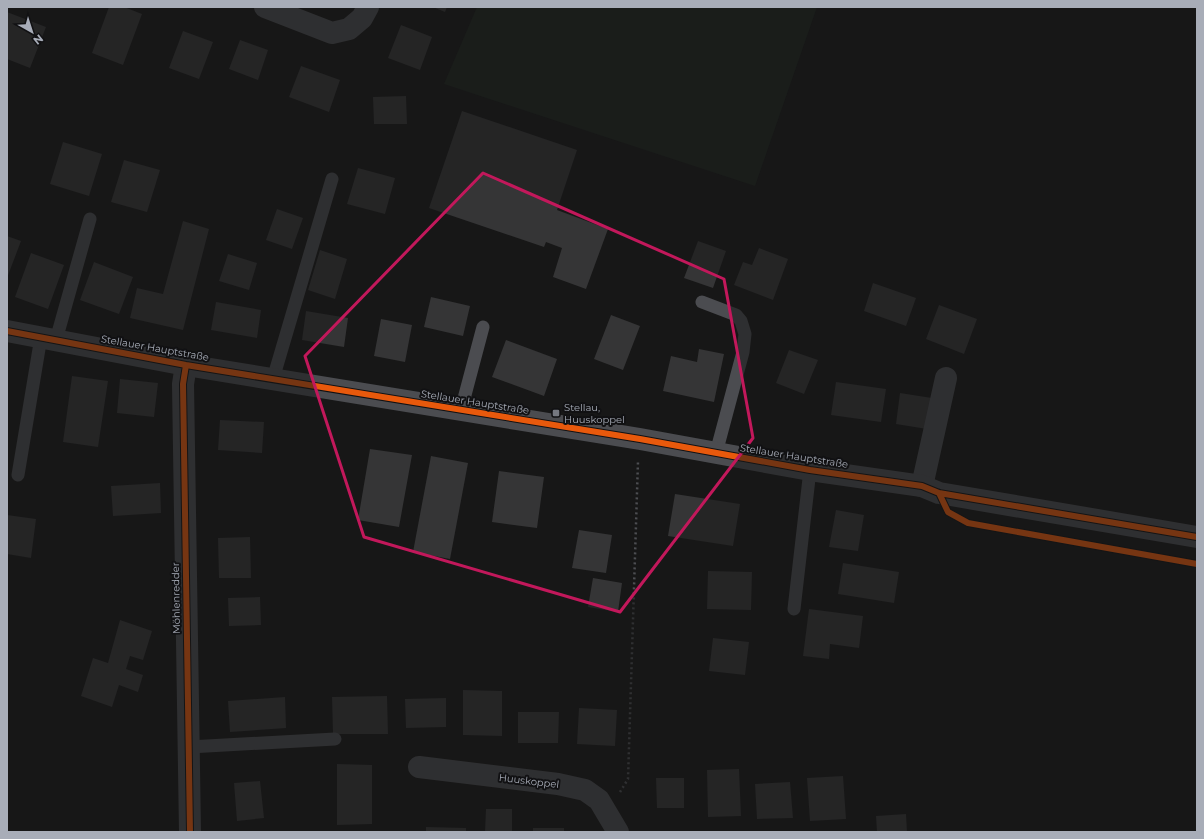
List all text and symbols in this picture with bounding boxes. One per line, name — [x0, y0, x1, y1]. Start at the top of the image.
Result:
north arrow — [12, 12, 52, 52]
text: N — [30, 32, 46, 48]
street label: Stellauer Hauptstraße — [100, 332, 210, 364]
street label: Stellauer Hauptstraße — [420, 387, 530, 417]
place label: Stellau, Huuskoppel — [564, 401, 625, 426]
marker: Stellau, Huuskoppel — [551, 408, 561, 418]
street label: Stellauer Hauptstraße — [739, 441, 849, 471]
street label: Möhlenredder — [169, 562, 183, 634]
street label: Huuskoppel — [498, 771, 560, 791]

